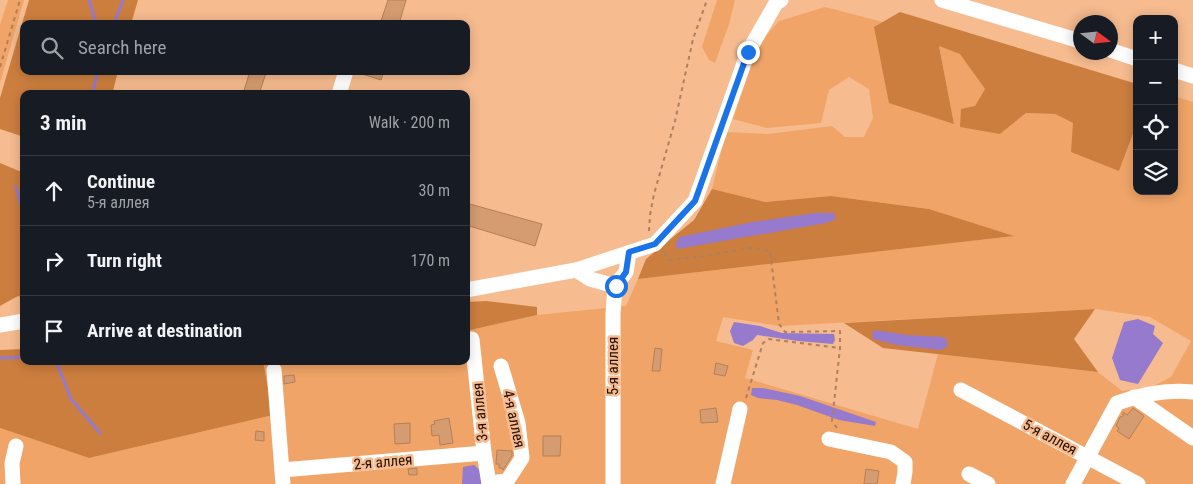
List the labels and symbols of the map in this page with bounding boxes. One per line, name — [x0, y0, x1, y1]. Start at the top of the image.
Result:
north arrow — [1073, 15, 1118, 60]
route end — [737, 41, 760, 64]
route start — [605, 275, 628, 298]
street label: 5-я аллея — [604, 337, 622, 395]
street label: 3-я аллея — [468, 382, 492, 442]
street label: 4-я аллея — [499, 388, 529, 450]
street label: 5-я аллея — [1020, 415, 1080, 459]
street label: 2-я аллея — [353, 450, 413, 474]

